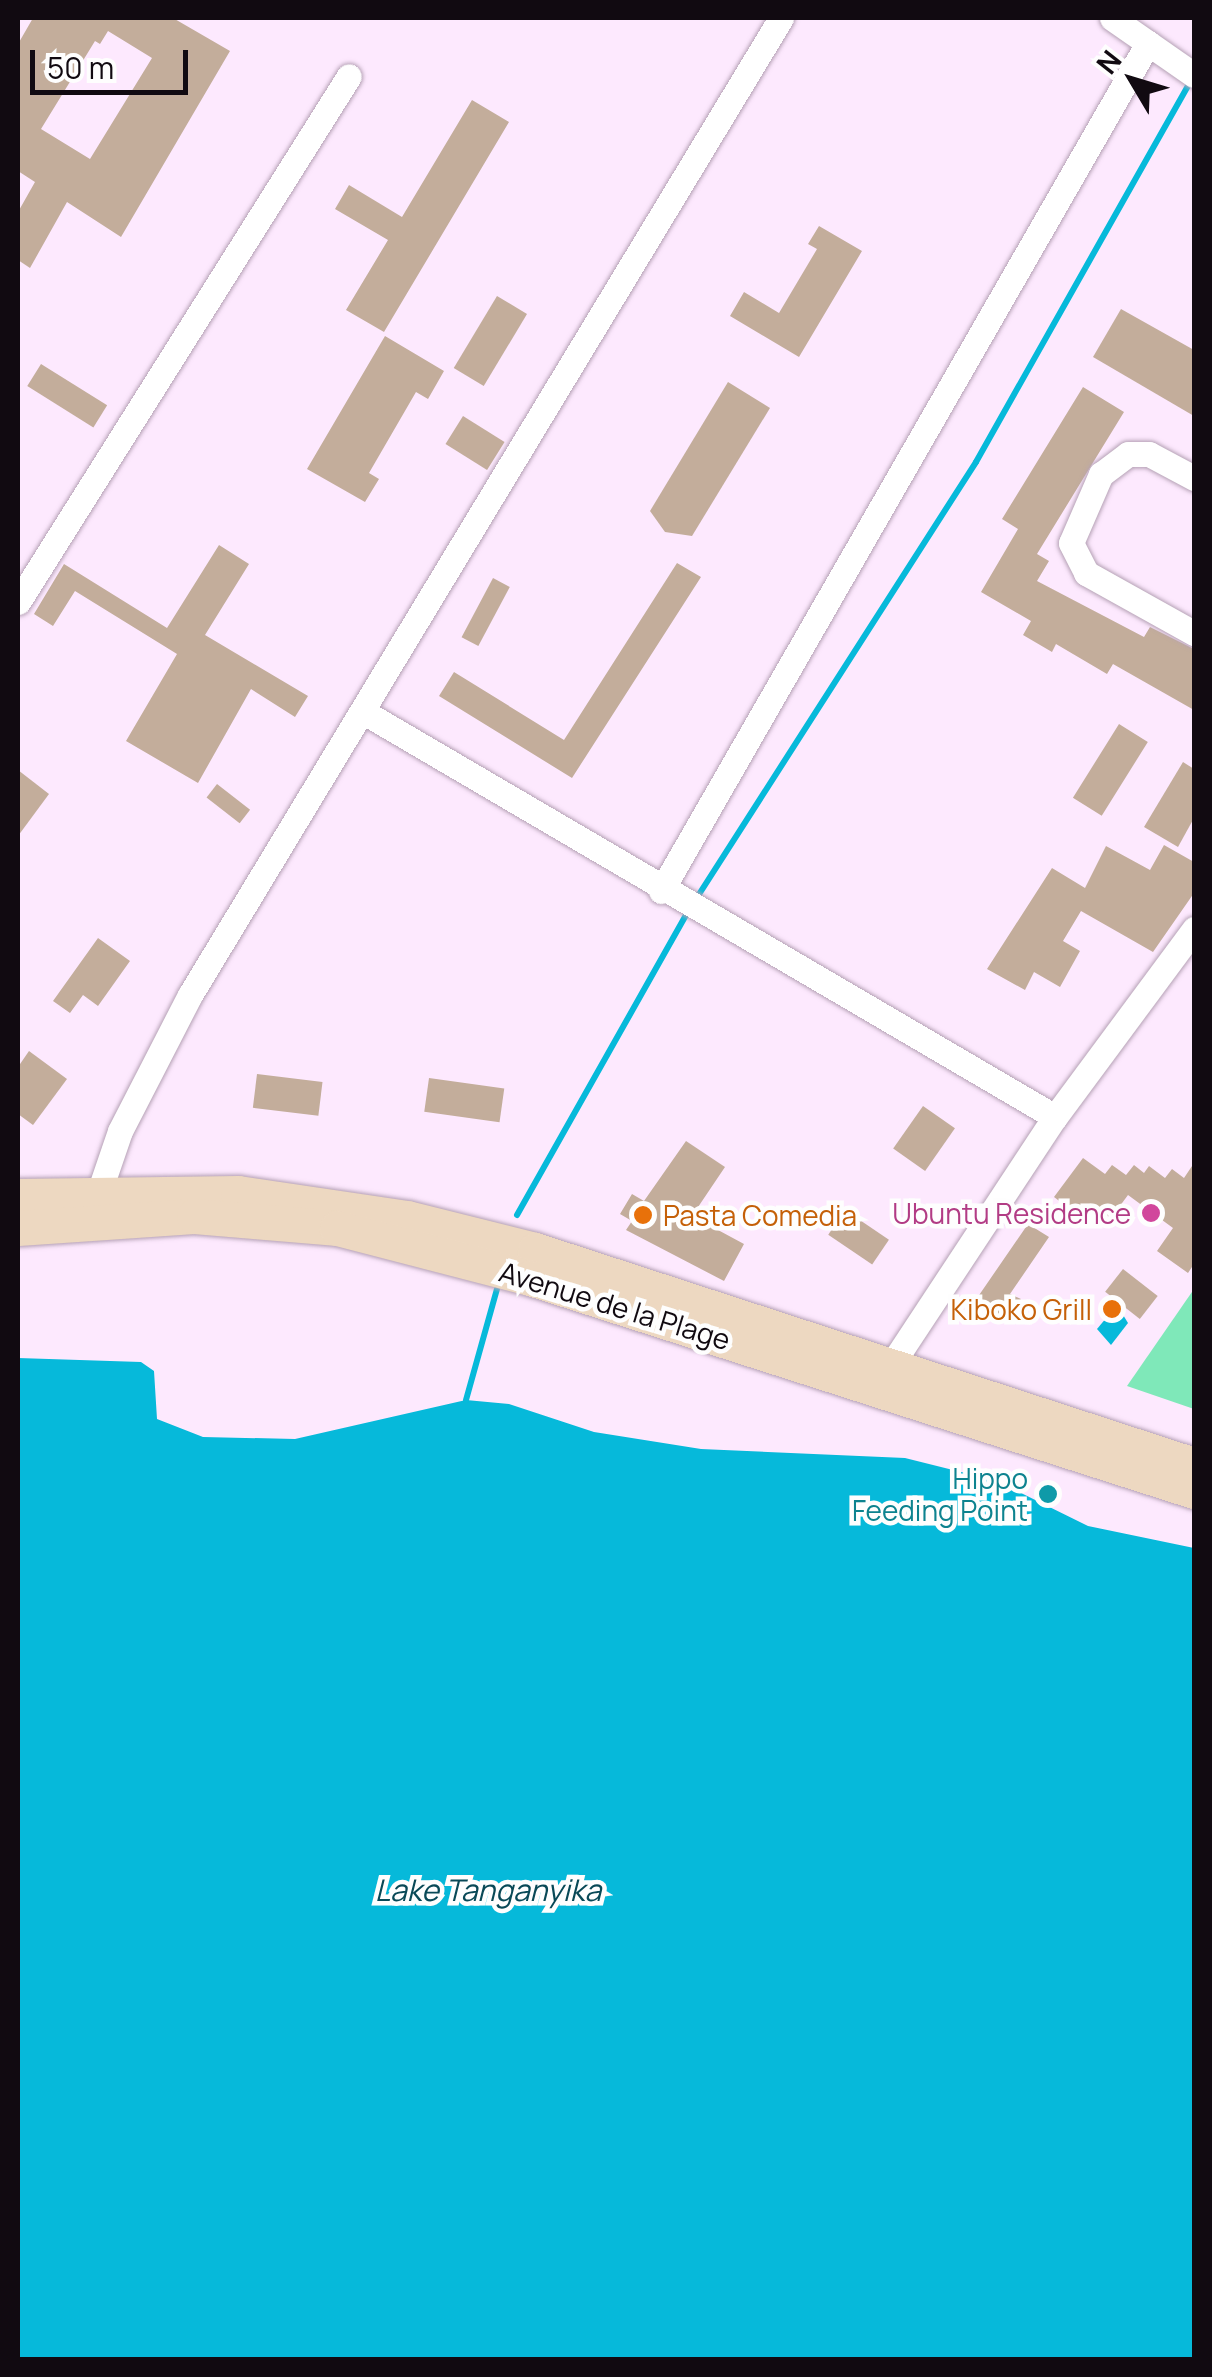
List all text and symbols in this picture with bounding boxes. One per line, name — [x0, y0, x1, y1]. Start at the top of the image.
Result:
scale bar — [35, 30, 192, 92]
north arrow — [1082, 30, 1182, 130]
text: N — [1087, 42, 1130, 81]
text: 50 m — [47, 47, 114, 88]
place label: Ubuntu Residence — [892, 1196, 1131, 1230]
place label: Pasta Comedia — [663, 1198, 857, 1232]
marker: Ubuntu Residence — [1140, 1202, 1162, 1224]
marker: Pasta Comedia — [632, 1204, 654, 1226]
street label: Avenue de la Plage — [495, 1254, 735, 1356]
place label: Kiboko Grill — [950, 1292, 1092, 1326]
marker: Kiboko Grill — [1101, 1298, 1123, 1320]
place label: Hippo Feeding Point — [852, 1461, 1028, 1527]
marker: Hippo Feeding Point — [1037, 1483, 1059, 1505]
water label: Lake Tanganyika — [375, 1872, 601, 1908]

